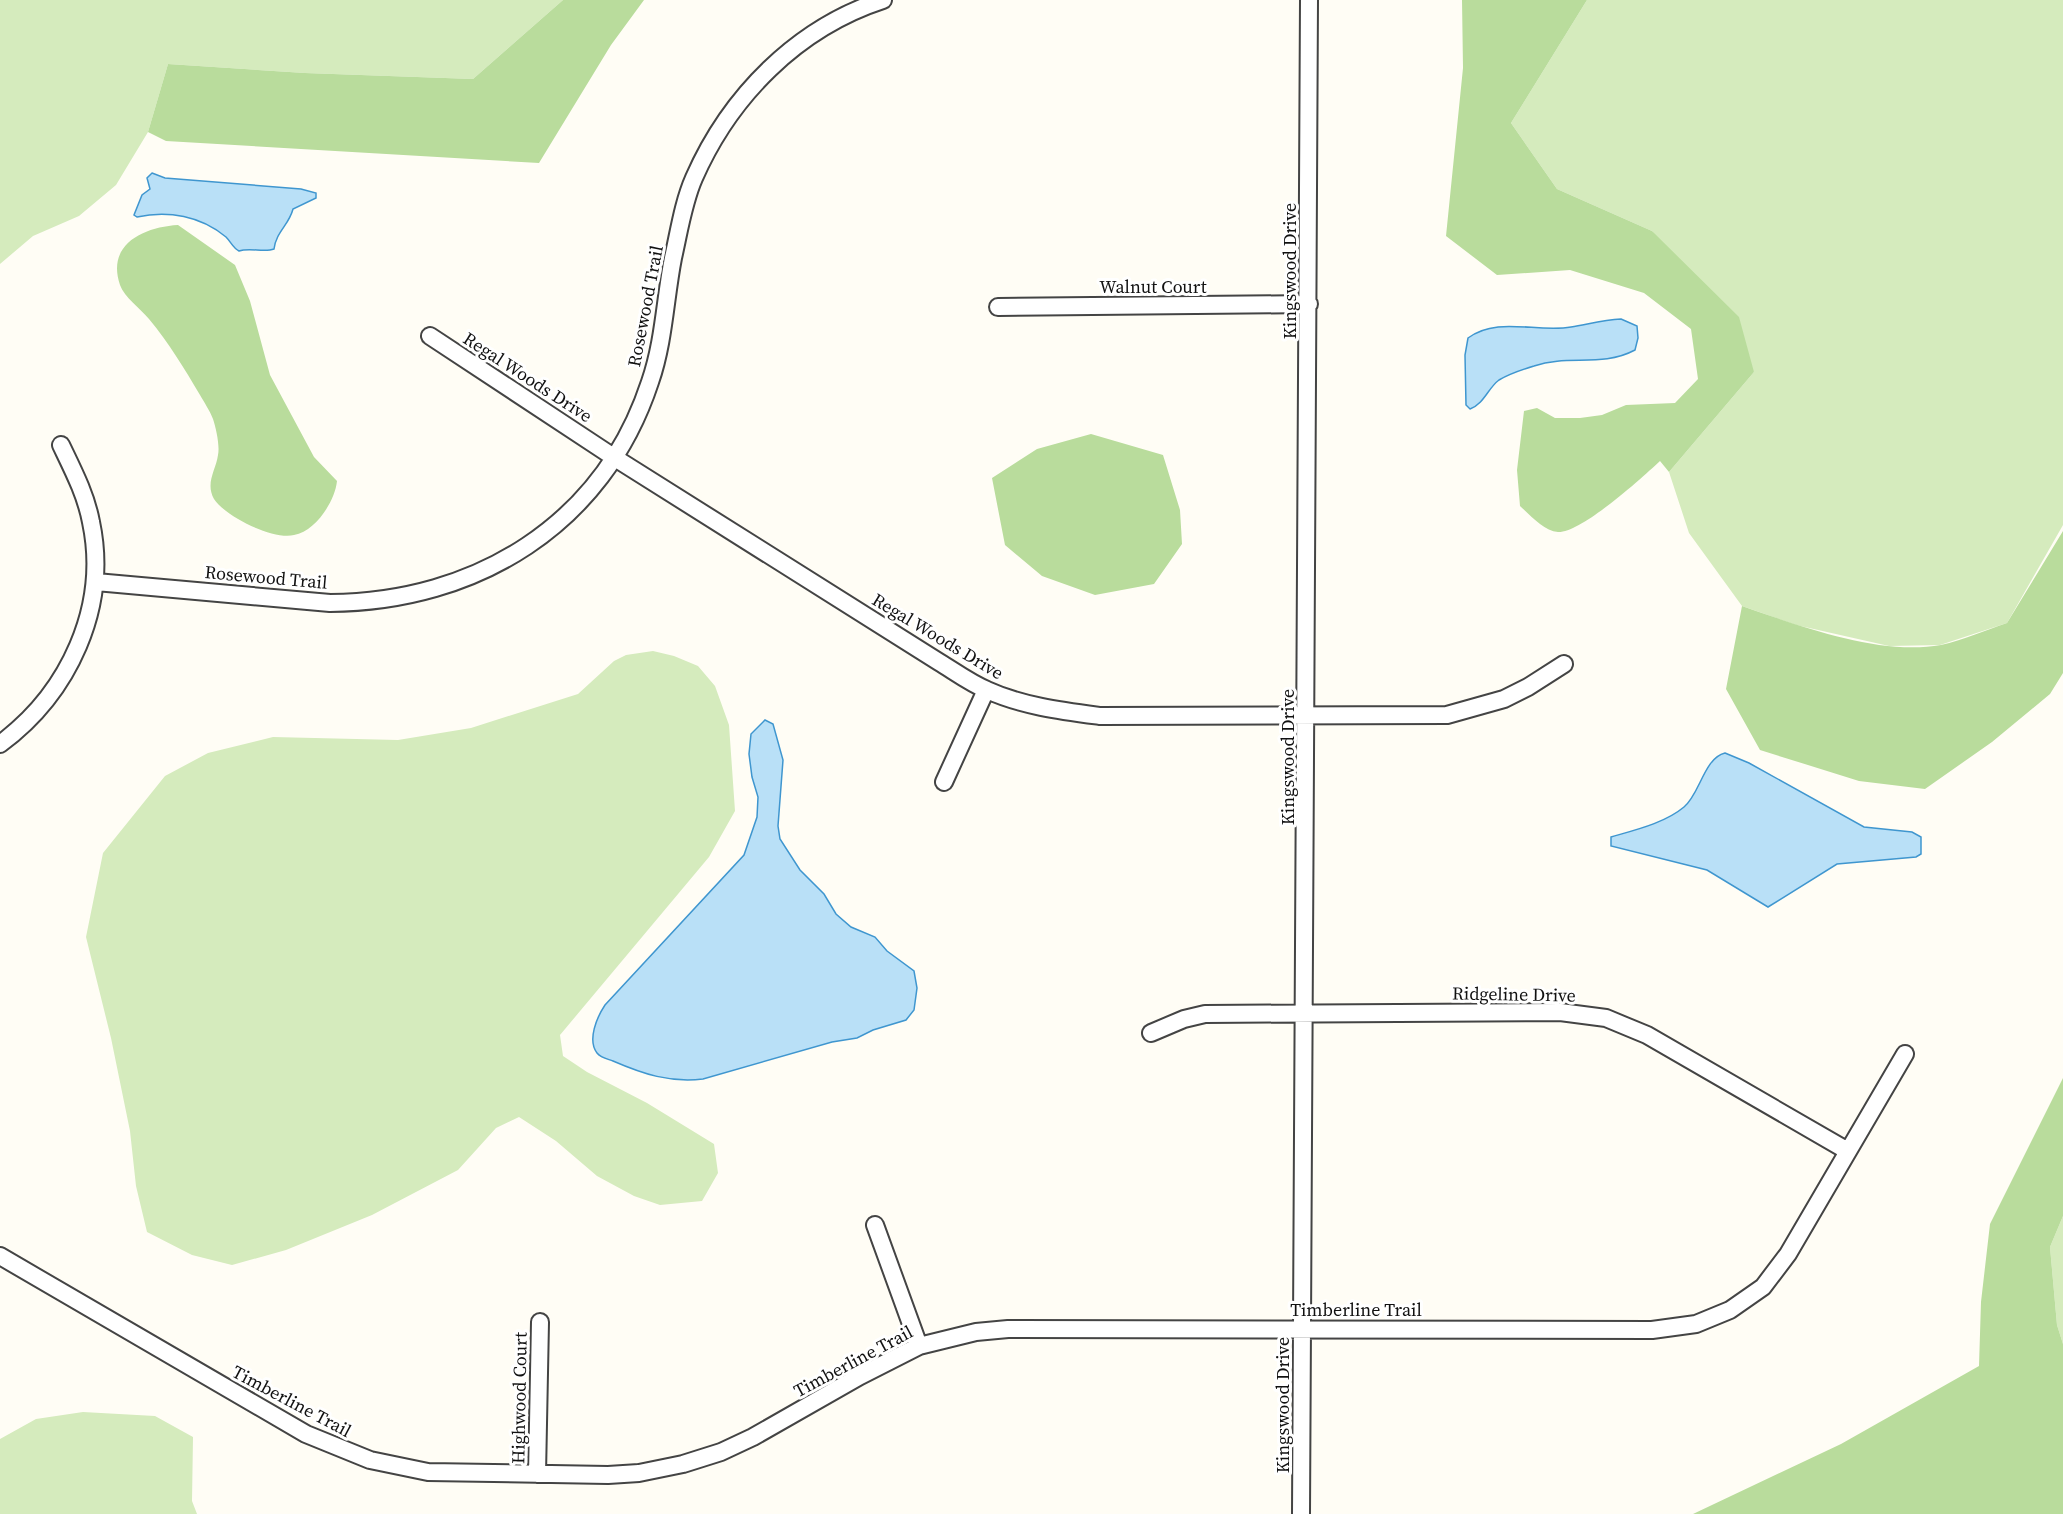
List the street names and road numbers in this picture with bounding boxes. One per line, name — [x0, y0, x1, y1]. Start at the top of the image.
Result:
street label: Kingswood Drive — [1277, 203, 1302, 339]
street label: Rosewood Trail — [621, 243, 669, 369]
street label: Walnut Court — [1099, 274, 1207, 299]
street label: Regal Woods Drive — [459, 326, 597, 428]
street label: Rosewood Trail — [204, 559, 328, 595]
street label: Regal Woods Drive — [868, 587, 1008, 685]
street label: Kingswood Drive — [1275, 689, 1300, 825]
street label: Ridgeline Drive — [1452, 980, 1576, 1008]
street label: Timberline Trail — [1290, 1297, 1422, 1322]
street label: Timberline Trail — [789, 1319, 917, 1403]
street label: Highwood Court — [505, 1332, 533, 1464]
street label: Kingswood Drive — [1270, 1337, 1295, 1473]
street label: Timberline Trail — [228, 1359, 356, 1443]

